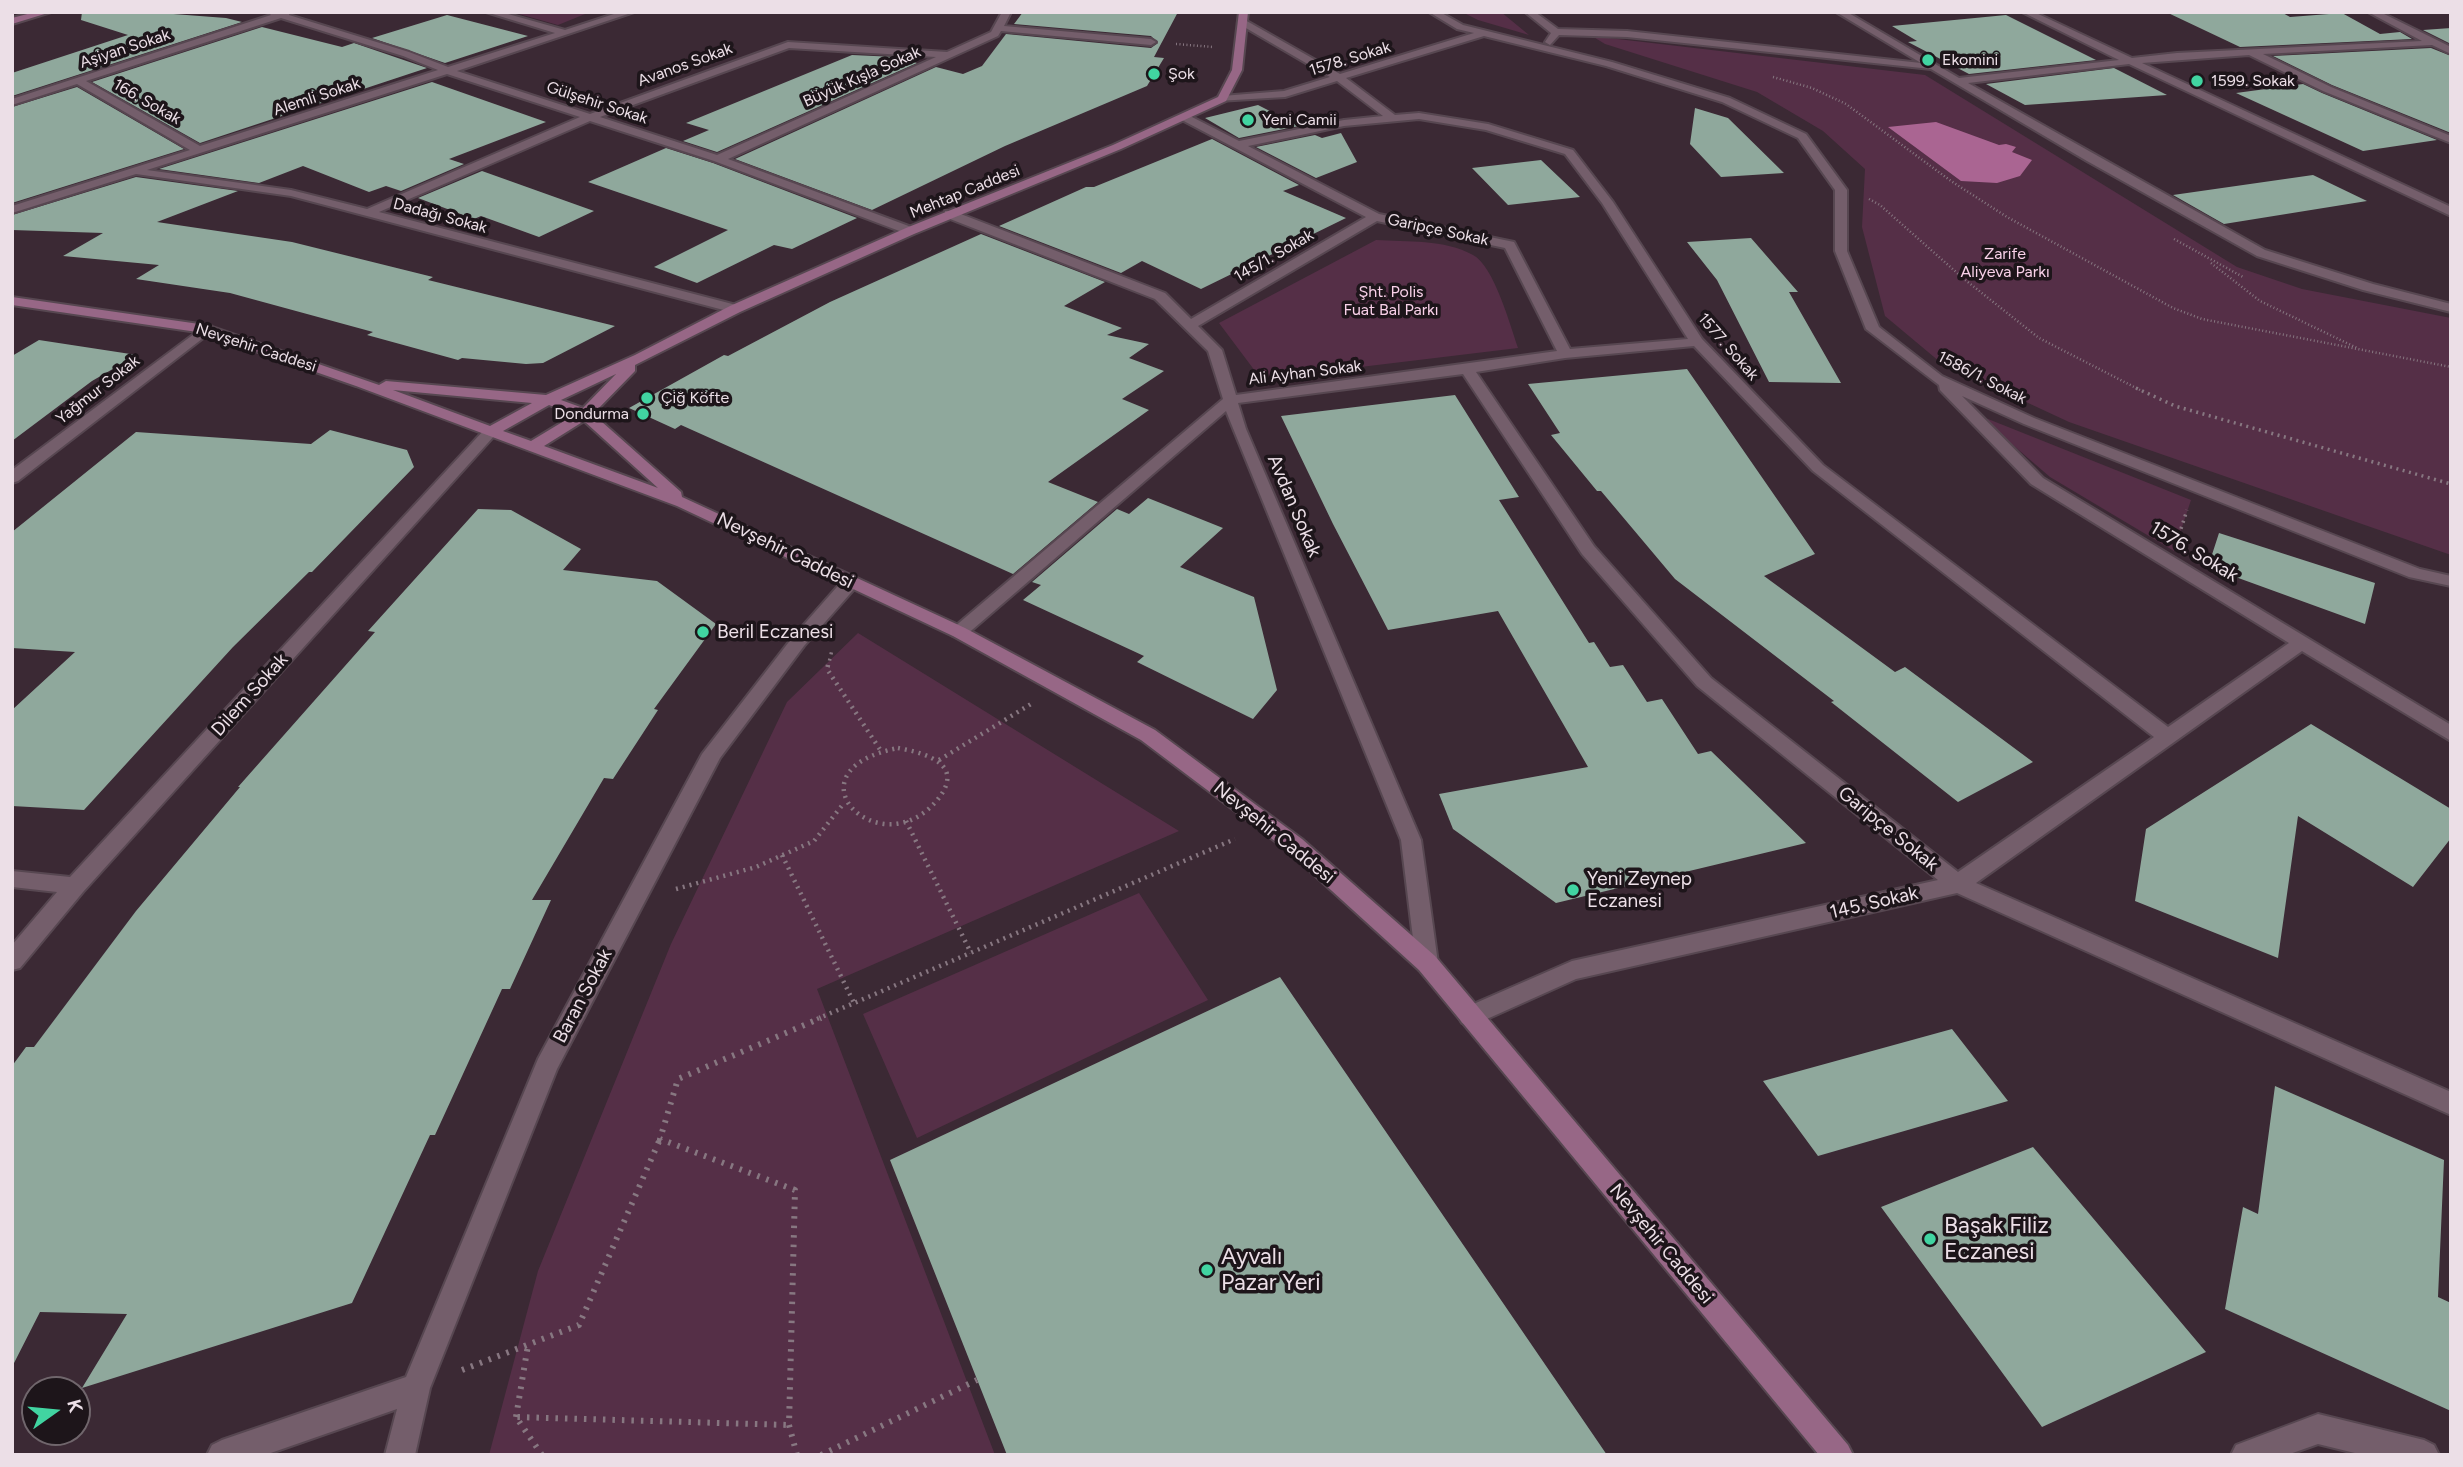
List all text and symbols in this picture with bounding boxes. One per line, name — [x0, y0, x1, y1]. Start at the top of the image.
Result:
street label: Aşiyan Sokak — [77, 25, 173, 73]
street label: 1578. Sokak — [1307, 38, 1393, 80]
street label: Avanos Sokak — [635, 39, 735, 91]
street label: Büyük Kışla Sokak — [800, 42, 924, 112]
place label: Ekomini — [1942, 50, 1998, 70]
marker: Ekomini — [1920, 52, 1936, 68]
place label: Şok — [1168, 64, 1195, 84]
marker: Şok — [1146, 66, 1162, 82]
place label: 1599. Sokak — [2211, 71, 2295, 91]
marker: 1599. Sokak — [2189, 73, 2205, 89]
street label: Alemli Sokak — [271, 74, 363, 120]
street label: 166. Sokak — [110, 75, 184, 129]
street label: Gülşehir Sokak — [544, 78, 650, 128]
place label: Yeni Camii — [1262, 110, 1337, 130]
marker: Yeni Camii — [1240, 112, 1256, 128]
street label: Mehtap Caddesi — [907, 161, 1023, 223]
street label: Dadağı Sokak — [391, 194, 489, 238]
street label: Garipçe Sokak — [1386, 210, 1490, 250]
street label: 145/1. Sokak — [1231, 226, 1317, 286]
park label: Zarife Aliyeva Parkı — [1960, 244, 2050, 282]
park label: Şht. Polis Fuat Bal Parkı — [1343, 282, 1439, 320]
street label: 1577. Sokak — [1694, 309, 1762, 385]
street label: Nevşehir Caddesi — [193, 319, 319, 377]
street label: 1586/1. Sokak — [1934, 347, 2030, 409]
street label: Yağmur Sokak — [52, 351, 144, 429]
street label: Ali Ayhan Sokak — [1247, 357, 1363, 389]
place label: Çiğ Köfte — [661, 388, 729, 408]
marker: Çiğ Köfte — [639, 390, 655, 406]
place label: Dondurma — [554, 404, 629, 424]
marker: Dondurma — [635, 406, 651, 422]
street label: Avdan Sokak — [1262, 451, 1326, 561]
street label: Nevşehir Caddesi — [713, 508, 857, 594]
street label: 1576. Sokak — [2146, 517, 2242, 587]
place label: Beril Eczanesi — [717, 621, 833, 643]
marker: Beril Eczanesi — [695, 624, 711, 640]
street label: Dilem Sokak — [207, 649, 293, 741]
street label: Nevşehir Caddesi — [1209, 777, 1339, 889]
street label: Garipçe Sokak — [1833, 782, 1943, 876]
place label: Yeni Zeynep Eczanesi — [1587, 868, 1692, 912]
marker: Yeni Zeynep Eczanesi — [1565, 882, 1581, 898]
street label: 145. Sokak — [1828, 882, 1920, 924]
street label: Baran Sokak — [549, 945, 617, 1047]
street label: Nevşehir Caddesi — [1604, 1179, 1718, 1309]
place label: Başak Filiz Eczanesi — [1944, 1212, 2049, 1266]
marker: Başak Filiz Eczanesi — [1922, 1231, 1938, 1247]
place label: Ayvalı Pazar Yeri — [1221, 1243, 1320, 1297]
marker: Ayvalı Pazar Yeri — [1199, 1262, 1215, 1278]
north arrow — [21, 1376, 91, 1446]
text: K — [62, 1397, 88, 1415]

